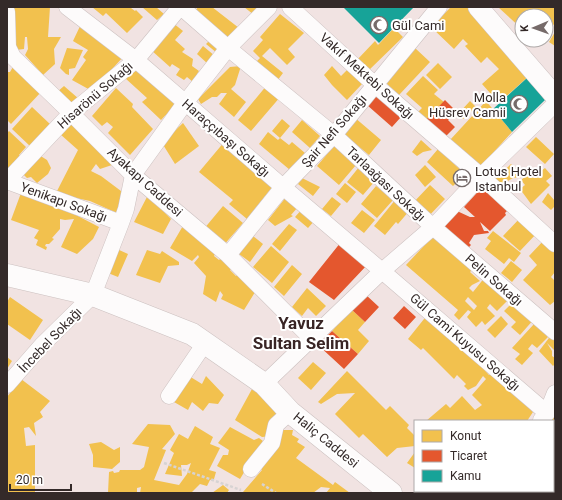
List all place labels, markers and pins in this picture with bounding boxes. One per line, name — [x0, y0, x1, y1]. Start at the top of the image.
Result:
mosque icon: Gül Cami — [369, 15, 389, 35]
place label: Gül Cami — [392, 18, 445, 33]
place label: Molla Hüsrev Camii — [429, 90, 506, 120]
mosque icon: Molla Hüsrev Camii — [509, 94, 529, 114]
place label: Lotus Hotel Istanbul — [475, 164, 542, 194]
hotel icon: Lotus Hotel Istanbul — [452, 168, 472, 188]

